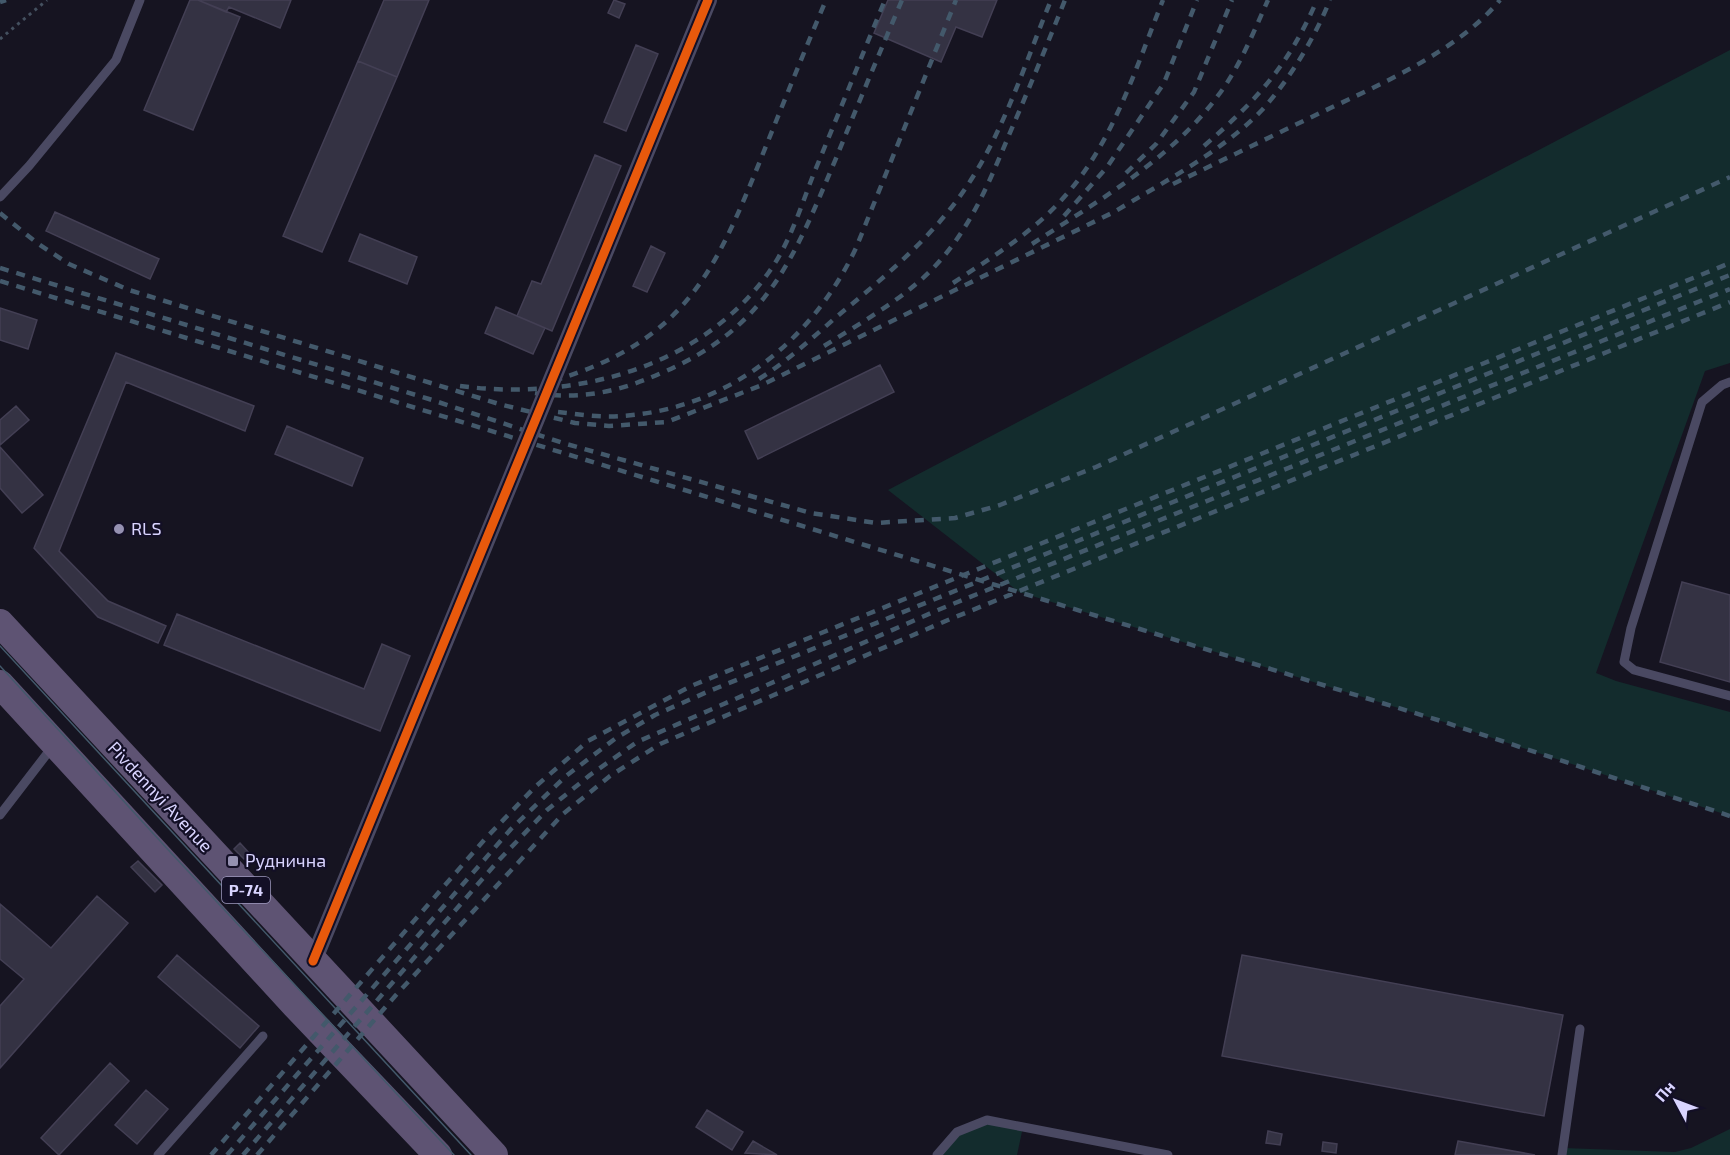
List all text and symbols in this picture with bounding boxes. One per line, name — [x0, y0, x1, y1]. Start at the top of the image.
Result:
place label: RLS — [131, 517, 161, 539]
marker: RLS — [112, 522, 126, 536]
street label: Pivdennyi Avenue — [104, 736, 218, 856]
place label: Руднична — [245, 849, 326, 871]
marker: Руднична — [226, 854, 240, 868]
road number: Р-74 — [222, 877, 270, 903]
north arrow — [1646, 1071, 1706, 1131]
text: Пн — [1650, 1077, 1678, 1105]

